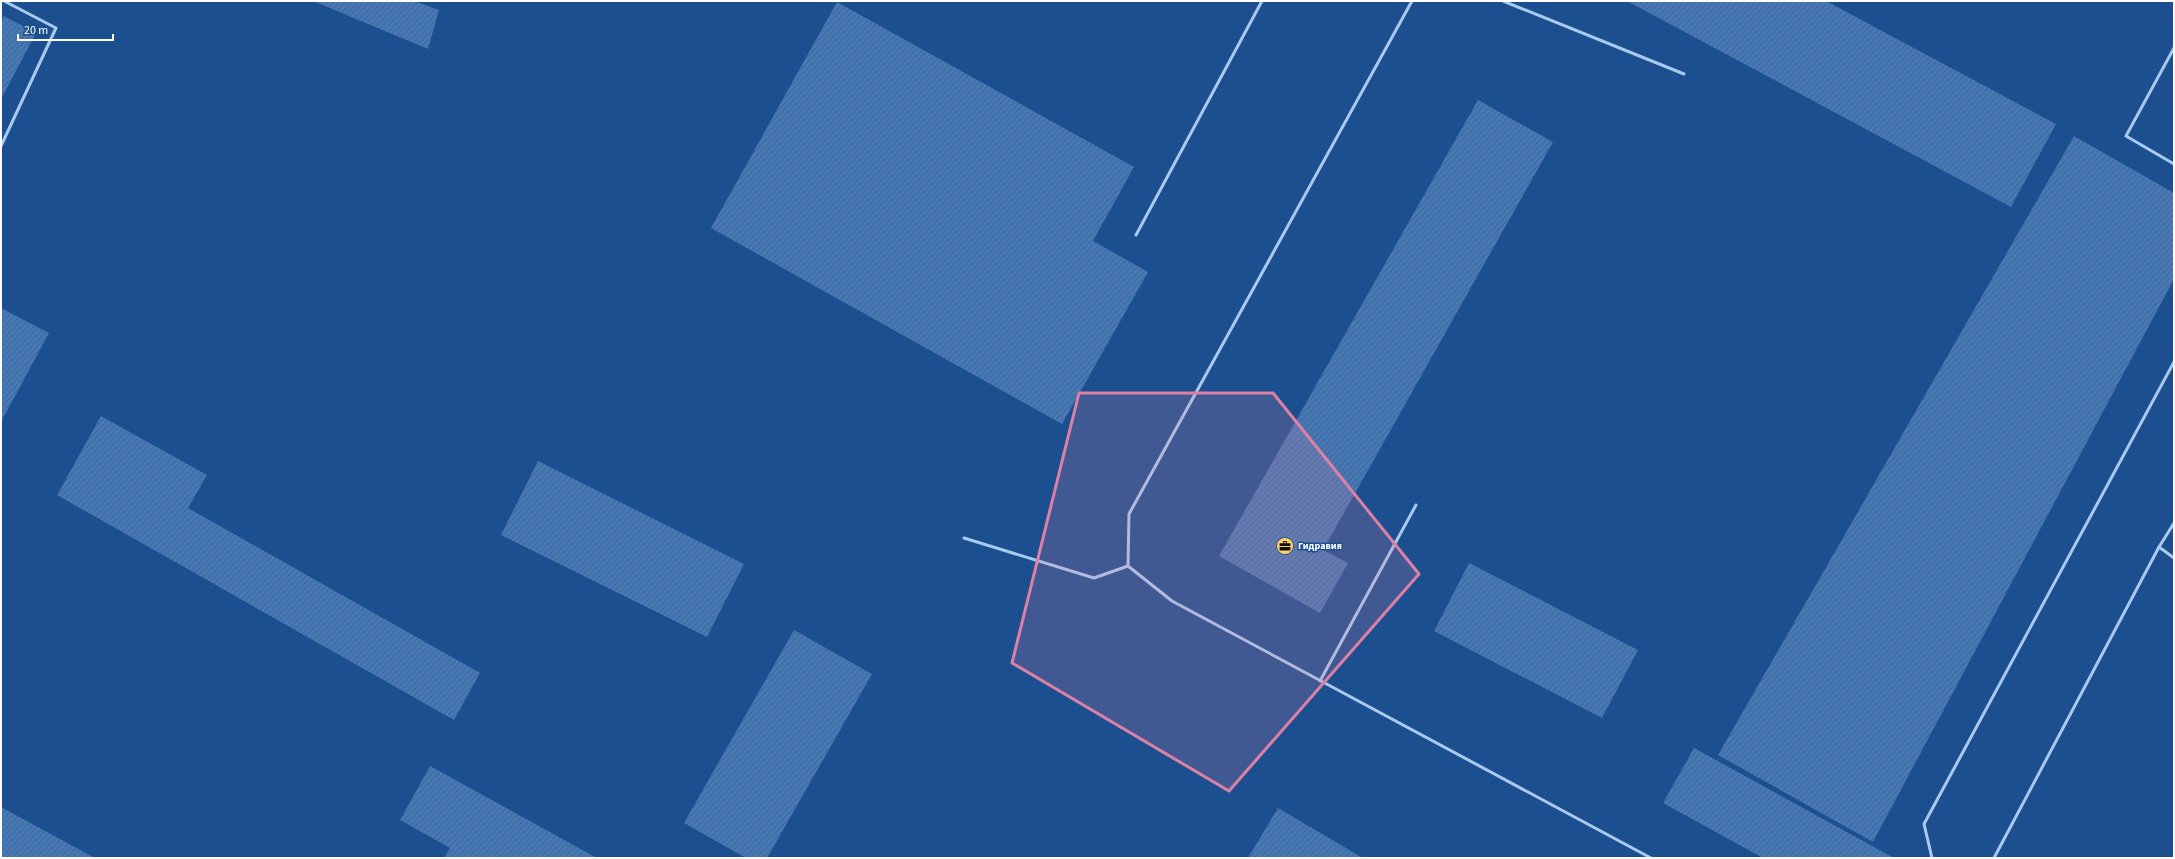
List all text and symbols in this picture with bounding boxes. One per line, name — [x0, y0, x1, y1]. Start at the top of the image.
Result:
scale bar — [18, 16, 113, 42]
text: 20 m — [24, 22, 48, 39]
office icon: Гидравия — [1275, 536, 1295, 556]
place label: Гидравия — [1298, 539, 1342, 553]

